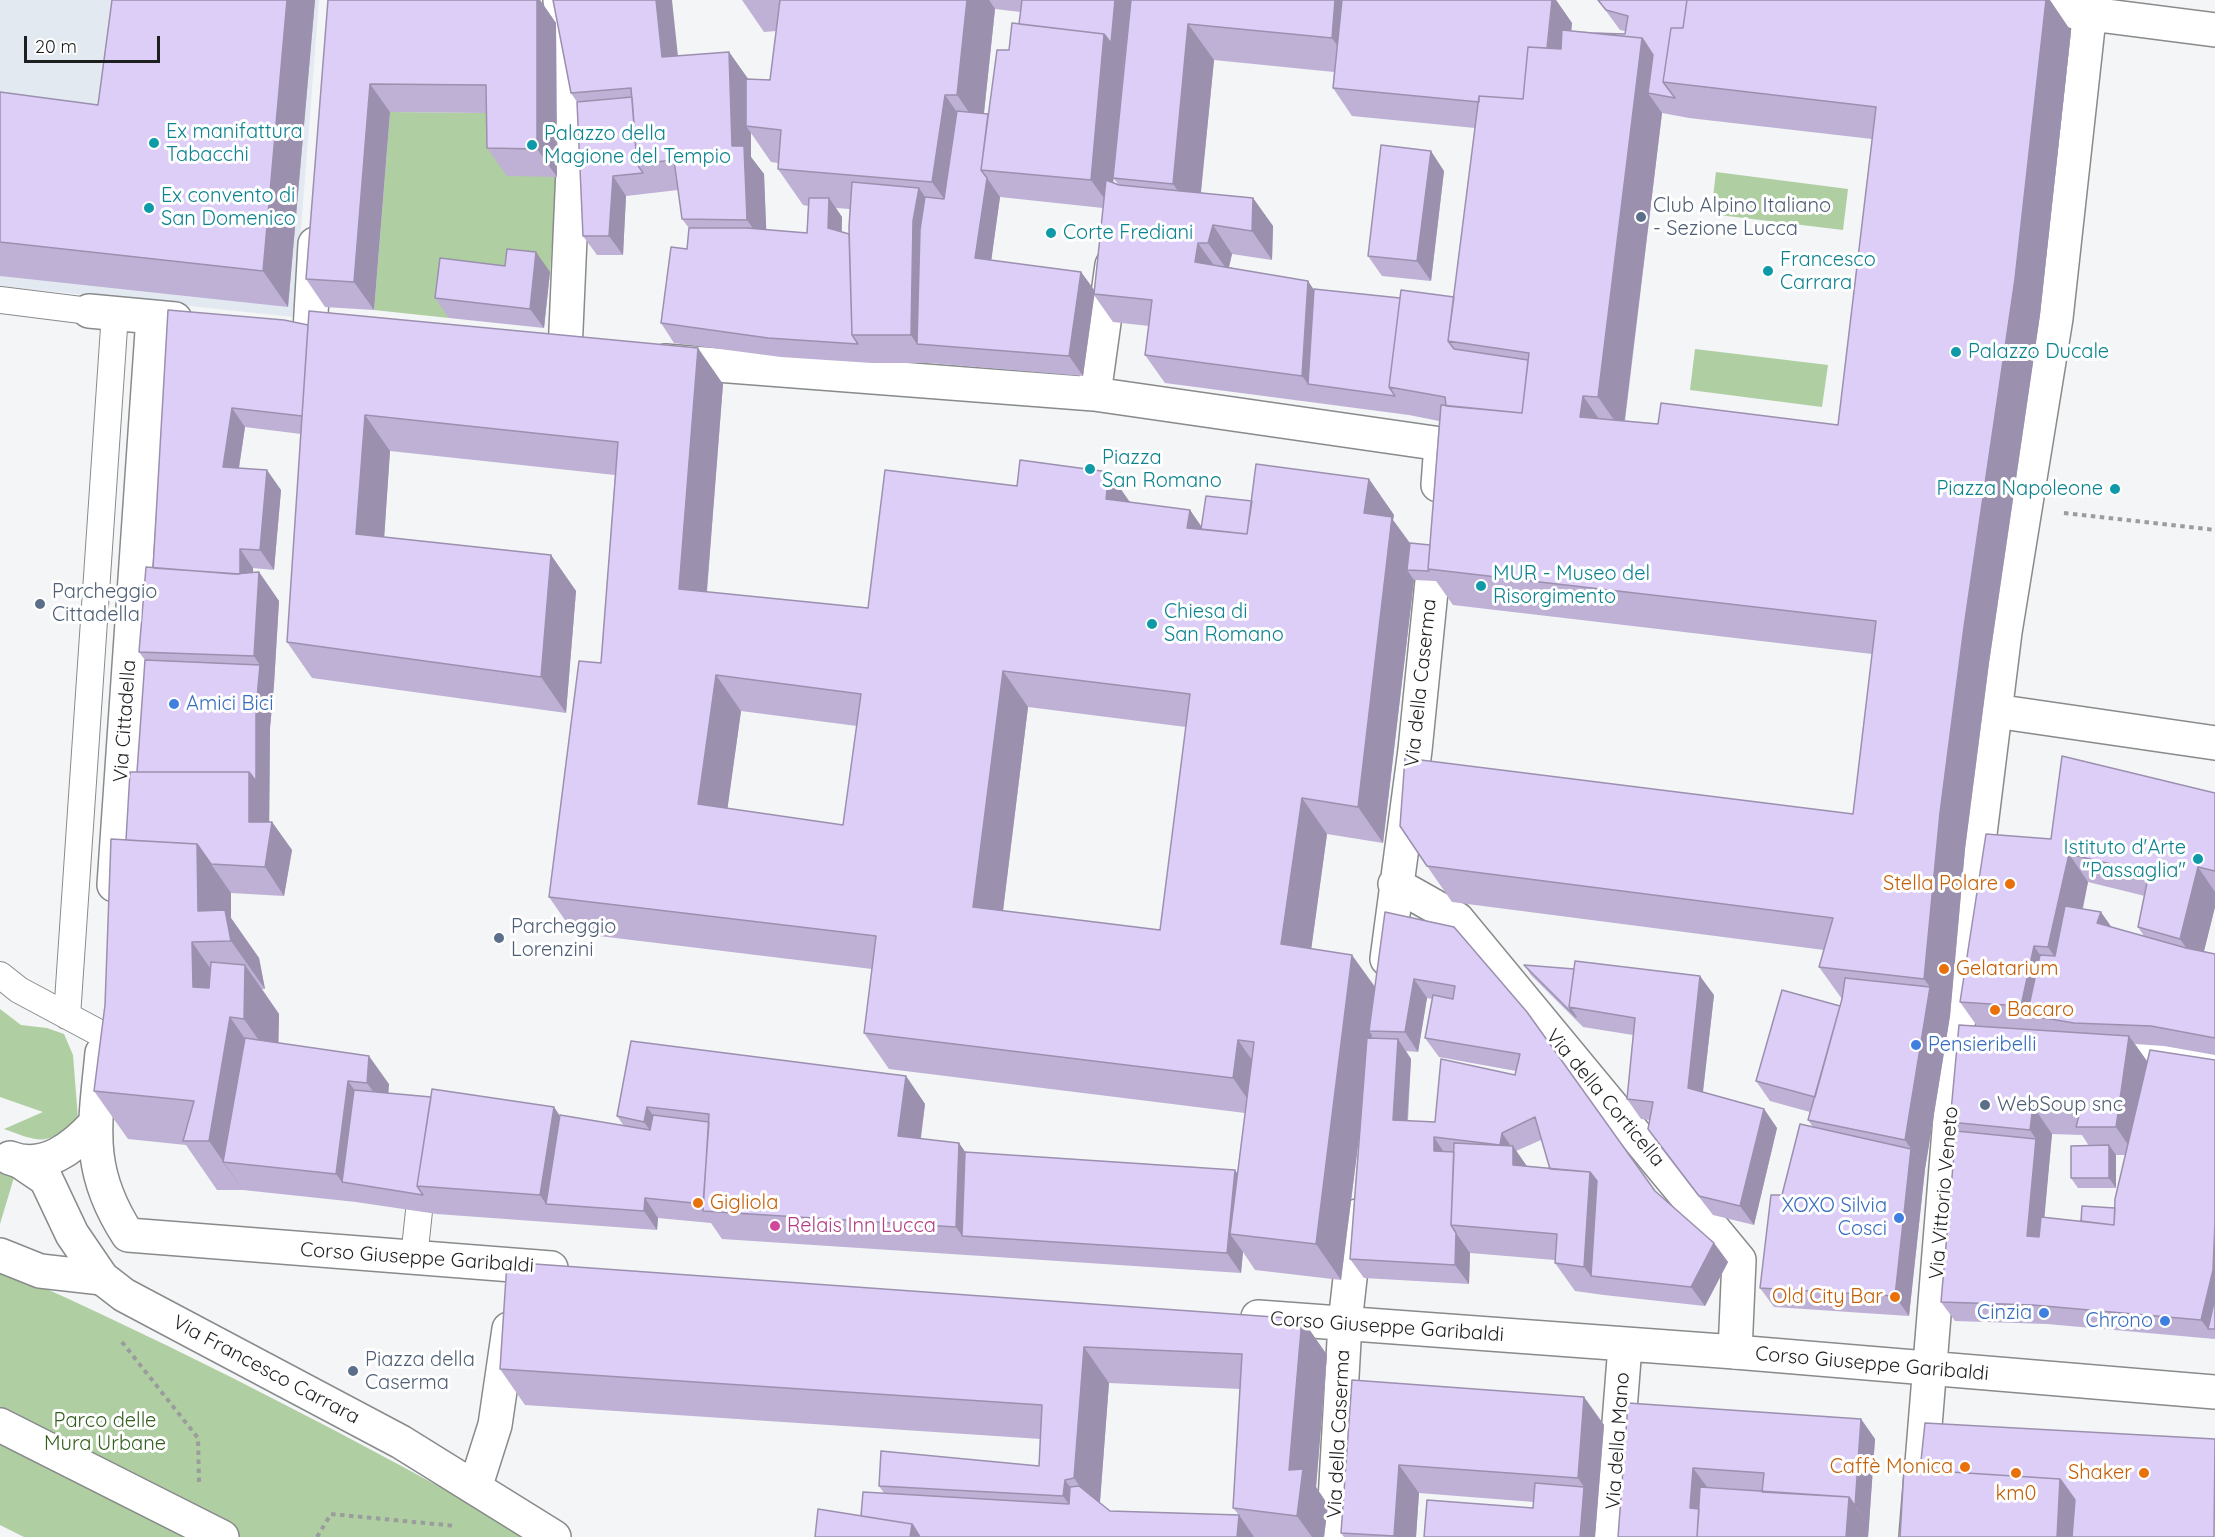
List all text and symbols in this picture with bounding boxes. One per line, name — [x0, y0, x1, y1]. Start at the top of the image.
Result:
scale bar — [27, 24, 164, 62]
text: 20 m — [35, 35, 77, 58]
place label: Ex manifattura Tabacchi — [166, 120, 303, 167]
place label: Palazzo della Magione del Tempio — [544, 122, 731, 169]
marker: Ex manifattura Tabacchi — [147, 136, 161, 150]
marker: Palazzo della Magione del Tempio — [525, 138, 539, 152]
place label: Ex convento di San Domenico — [161, 184, 296, 231]
place label: Club Alpino Italiano - Sezione Lucca — [1653, 194, 1831, 241]
marker: Ex convento di San Domenico — [142, 201, 156, 215]
marker: Club Alpino Italiano - Sezione Lucca — [1634, 210, 1648, 224]
place label: Corte Frediani — [1063, 221, 1193, 245]
marker: Corte Frediani — [1044, 226, 1058, 240]
place label: Francesco Carrara — [1780, 248, 1876, 295]
marker: Francesco Carrara — [1761, 264, 1775, 278]
place label: Palazzo Ducale — [1968, 340, 2109, 364]
marker: Palazzo Ducale — [1949, 345, 1963, 359]
place label: Piazza San Romano — [1102, 446, 1222, 493]
marker: Piazza San Romano — [1083, 462, 1097, 476]
place label: Piazza Napoleone — [1936, 477, 2103, 501]
marker: Piazza Napoleone — [2108, 482, 2122, 496]
place label: MUR - Museo del Risorgimento — [1493, 562, 1650, 609]
marker: MUR - Museo del Risorgimento — [1474, 579, 1488, 593]
place label: Parcheggio Cittadella — [52, 580, 157, 627]
marker: Parcheggio Cittadella — [33, 597, 47, 611]
street label: Via della Caserma — [1400, 598, 1442, 768]
place label: Chiesa di San Romano — [1164, 600, 1284, 647]
marker: Chiesa di San Romano — [1145, 617, 1159, 631]
street label: Via Cittadella — [109, 659, 141, 783]
place label: Amici Bici — [186, 692, 273, 716]
marker: Amici Bici — [167, 697, 181, 711]
place label: Istituto d'Arte "Passaglia" — [2064, 836, 2186, 883]
marker: Istituto d'Arte "Passaglia" — [2191, 852, 2205, 866]
place label: Stella Polare — [1883, 872, 1998, 896]
marker: Stella Polare — [2003, 877, 2017, 891]
place label: Parcheggio Lorenzini — [511, 915, 616, 962]
marker: Parcheggio Lorenzini — [492, 931, 506, 945]
place label: Gelatarium — [1956, 957, 2058, 981]
marker: Gelatarium — [1937, 962, 1951, 976]
place label: Bacaro — [2007, 998, 2074, 1022]
marker: Bacaro — [1988, 1003, 2002, 1017]
street label: Via della Corticella — [1540, 1024, 1670, 1172]
place label: Pensieribelli — [1928, 1033, 2036, 1057]
marker: Pensieribelli — [1909, 1038, 1923, 1052]
place label: WebSoup snc — [1997, 1093, 2123, 1117]
marker: WebSoup snc — [1978, 1098, 1992, 1112]
street label: Via Vittorio Veneto — [1924, 1106, 1964, 1280]
place label: Gigliola — [710, 1191, 778, 1215]
place label: XOXO Silvia Cosci — [1782, 1194, 1887, 1241]
marker: Gigliola — [691, 1196, 705, 1210]
marker: XOXO Silvia Cosci — [1892, 1211, 1906, 1225]
place label: Relais Inn Lucca — [787, 1214, 936, 1238]
marker: Relais Inn Lucca — [768, 1219, 782, 1233]
street label: Corso Giuseppe Garibaldi — [299, 1238, 535, 1278]
place label: Old City Bar — [1772, 1285, 1883, 1309]
marker: Old City Bar — [1888, 1290, 1902, 1304]
place label: Cinzia — [1977, 1301, 2032, 1325]
marker: Cinzia — [2037, 1306, 2051, 1320]
street label: Corso Giuseppe Garibaldi — [1269, 1307, 1505, 1347]
place label: Chrono — [2086, 1309, 2153, 1333]
street label: Via Francesco Carrara — [168, 1310, 364, 1430]
marker: Chrono — [2158, 1314, 2172, 1328]
street label: Corso Giuseppe Garibaldi — [1754, 1342, 1990, 1386]
place label: Piazza della Caserma — [365, 1348, 475, 1395]
street label: Via della Caserma — [1323, 1349, 1355, 1519]
marker: Piazza della Caserma — [346, 1364, 360, 1378]
street label: Via della Mano — [1601, 1372, 1635, 1510]
park label: Parco delle Mura Urbane — [44, 1409, 166, 1456]
place label: Caffè Monica — [1830, 1455, 1953, 1479]
marker: Caffè Monica — [1958, 1460, 1972, 1474]
place label: Shaker — [2068, 1461, 2132, 1485]
marker: km0 — [2009, 1466, 2023, 1480]
marker: Shaker — [2137, 1466, 2151, 1480]
place label: km0 — [1996, 1482, 2036, 1506]

